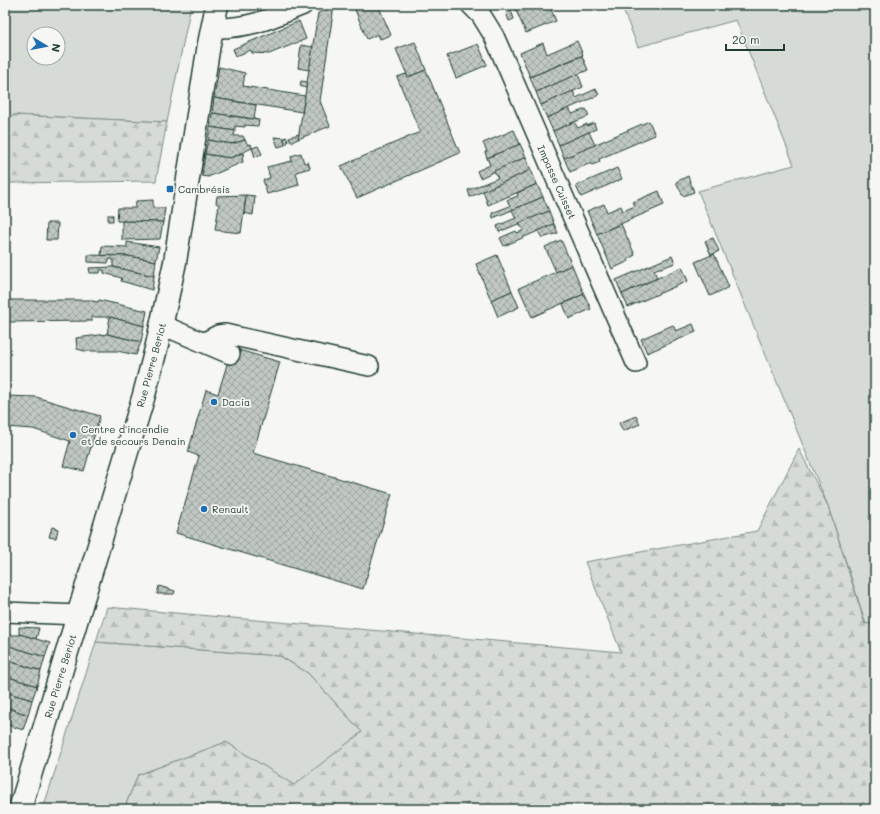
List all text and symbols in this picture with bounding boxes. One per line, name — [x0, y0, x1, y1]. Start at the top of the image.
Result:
north arrow — [26, 26, 66, 66]
scale bar — [726, 26, 784, 52]
text: 20 m — [732, 31, 760, 47]
text: N — [48, 42, 64, 53]
street label: Impasse Cuisset — [534, 143, 580, 221]
place label: Cambrésis — [178, 182, 230, 196]
marker: Cambrésis — [165, 184, 175, 194]
street label: Rue Pierre Beriot — [133, 321, 169, 409]
place label: Dacia — [222, 395, 250, 409]
marker: Dacia — [209, 397, 219, 407]
place label: Centre d'incendie et de secours Denain — [81, 422, 185, 448]
marker: Centre d'incendie et de secours Denain — [68, 430, 78, 440]
place label: Renault — [212, 502, 249, 516]
marker: Renault — [199, 504, 209, 514]
street label: Rue Pierre Beriot — [41, 632, 79, 720]

